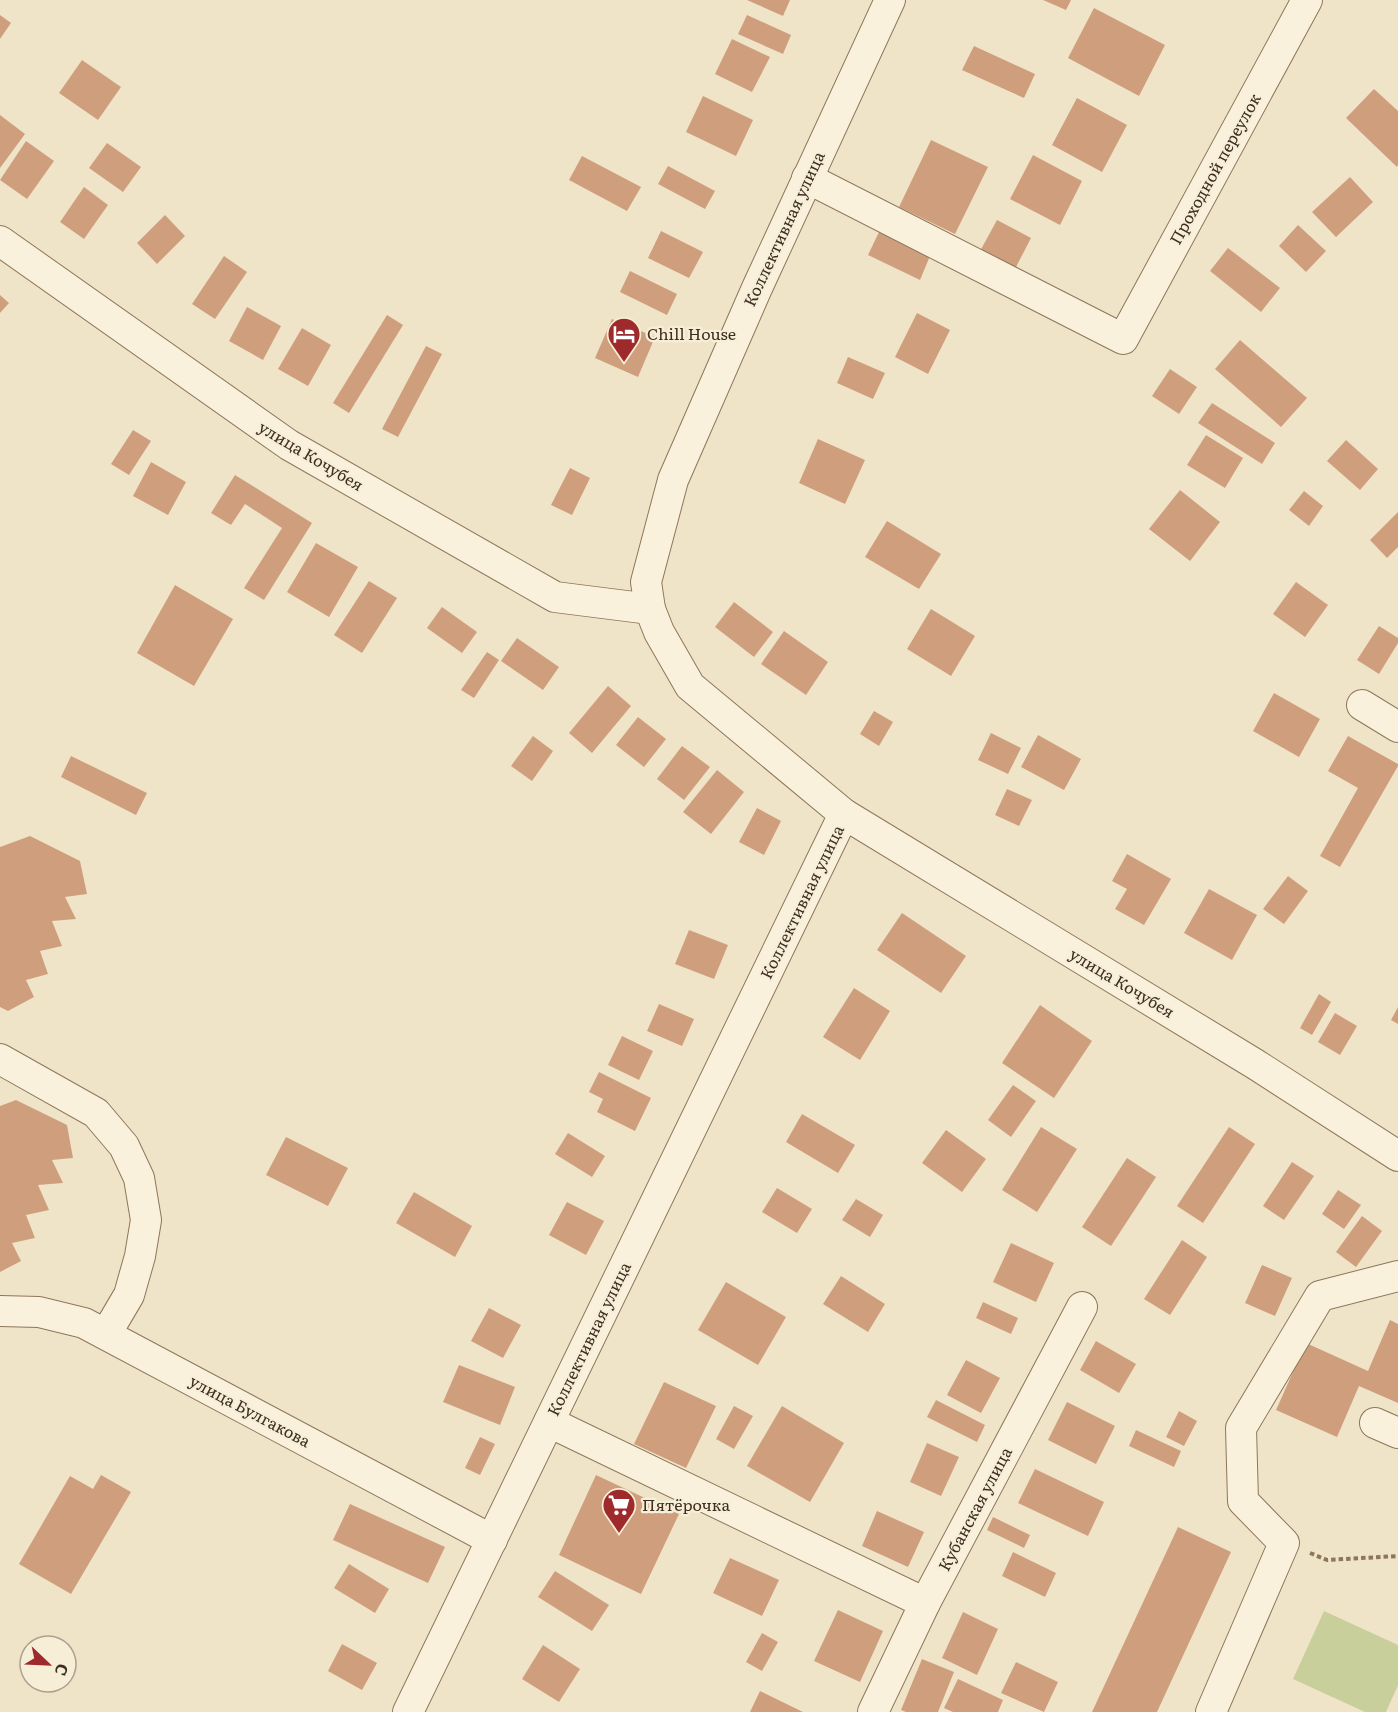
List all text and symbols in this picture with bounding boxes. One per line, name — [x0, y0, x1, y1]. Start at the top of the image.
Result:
street label: Проходной переулок — [1163, 88, 1266, 248]
street label: Коллективная улица — [737, 147, 830, 310]
hotel icon: Chill House — [606, 316, 642, 363]
place label: Chill House — [647, 321, 736, 345]
street label: улица Кочубея — [255, 414, 369, 496]
street label: Коллективная улица — [753, 820, 849, 983]
street label: улица Кочубея — [1066, 941, 1180, 1023]
street label: Коллективная улица — [540, 1257, 636, 1420]
street label: улица Булгакова — [186, 1368, 316, 1452]
street label: Кубанская улица — [931, 1442, 1017, 1575]
supermarket icon: Пятёрочка — [601, 1487, 637, 1534]
place label: Пятёрочка — [642, 1492, 730, 1516]
north arrow — [18, 1634, 78, 1694]
text: С — [49, 1660, 76, 1680]

